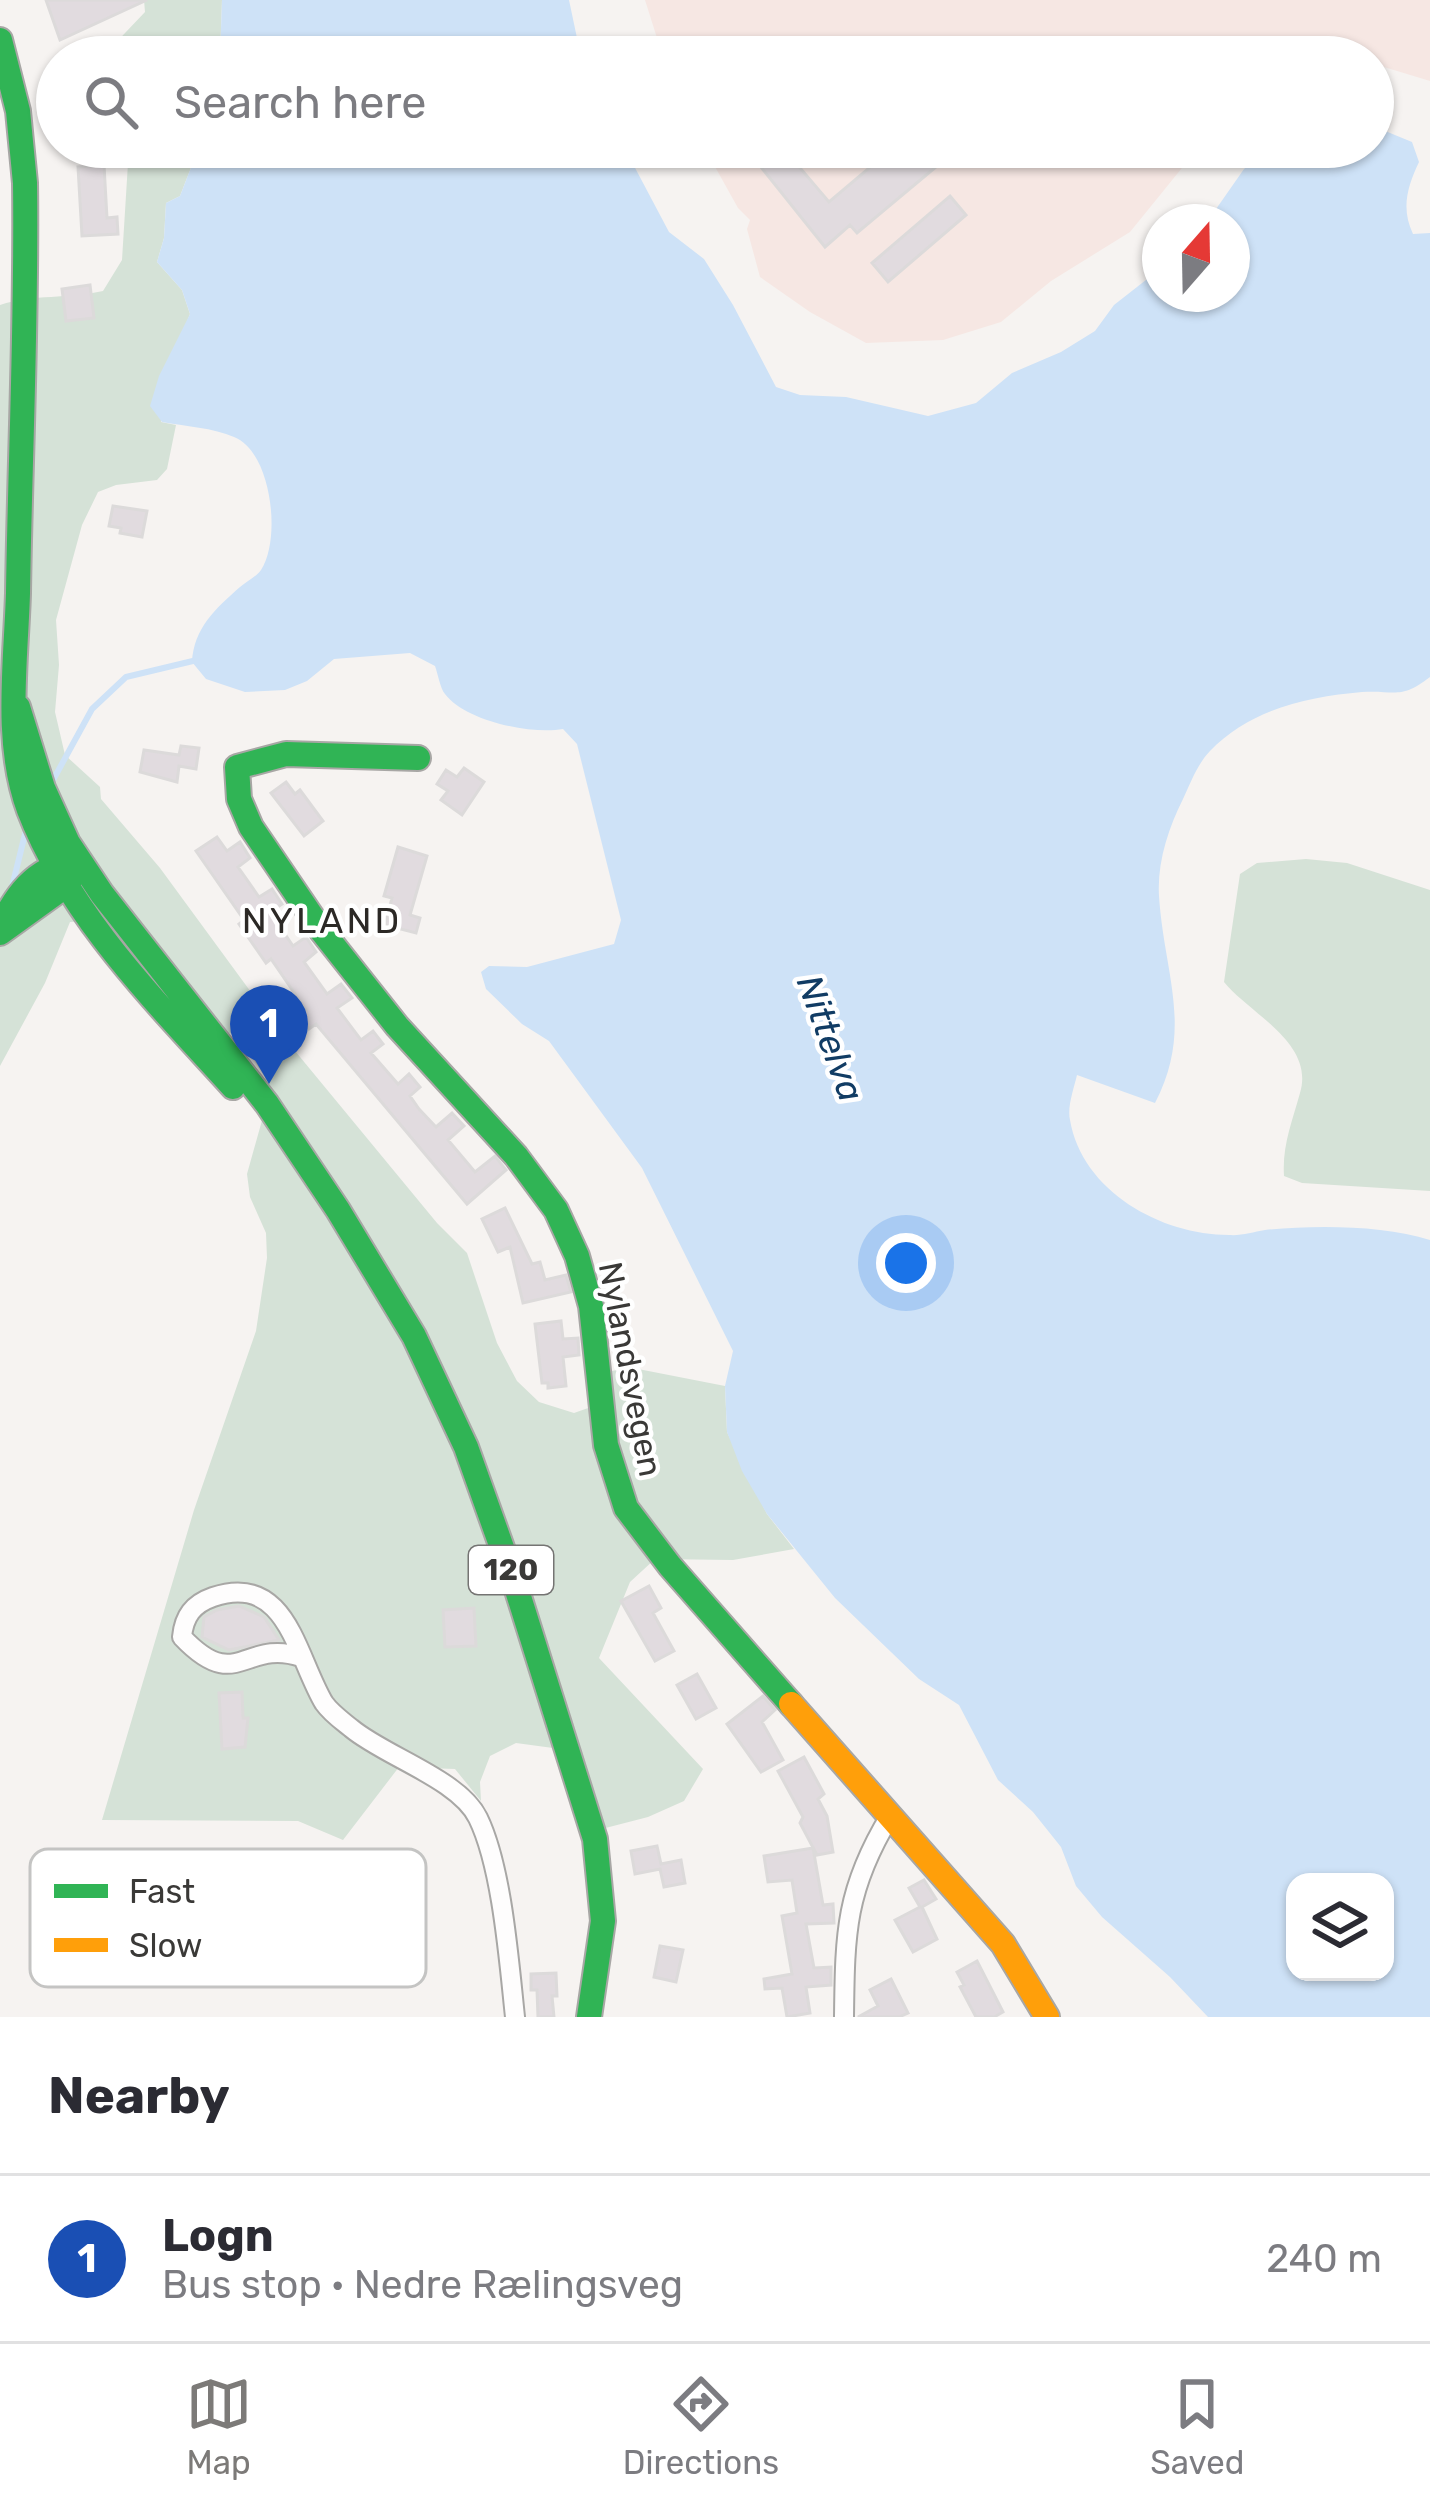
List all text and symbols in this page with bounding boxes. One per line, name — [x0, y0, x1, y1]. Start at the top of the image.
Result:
search box — [36, 36, 1394, 168]
icon: search — [78, 69, 144, 135]
text: Search here — [174, 76, 426, 129]
north arrow — [1142, 204, 1250, 312]
district label: NYLAND — [242, 899, 402, 942]
water label: Nittelva — [788, 969, 873, 1107]
pin: 1 — [230, 985, 308, 1084]
your location — [876, 1233, 936, 1293]
street label: Nylandsvegen — [591, 1259, 670, 1480]
road number: 120 — [469, 1546, 553, 1594]
legend — [30, 1849, 426, 1987]
text: Fast — [129, 1872, 195, 1911]
map controls — [1286, 1873, 1394, 1981]
button: layers — [1286, 1873, 1394, 1981]
text: Slow — [129, 1926, 203, 1965]
text: Nearby — [48, 2065, 230, 2126]
text: Logn — [162, 2209, 274, 2262]
text: 1 — [77, 2236, 97, 2282]
text: 240 m — [1266, 2236, 1382, 2282]
text: Bus stop · Nedre Rælingsveg — [162, 2262, 683, 2308]
tab: Map — [186, 2371, 252, 2482]
tab: Directions — [623, 2371, 779, 2482]
tab: Saved — [1150, 2371, 1244, 2482]

